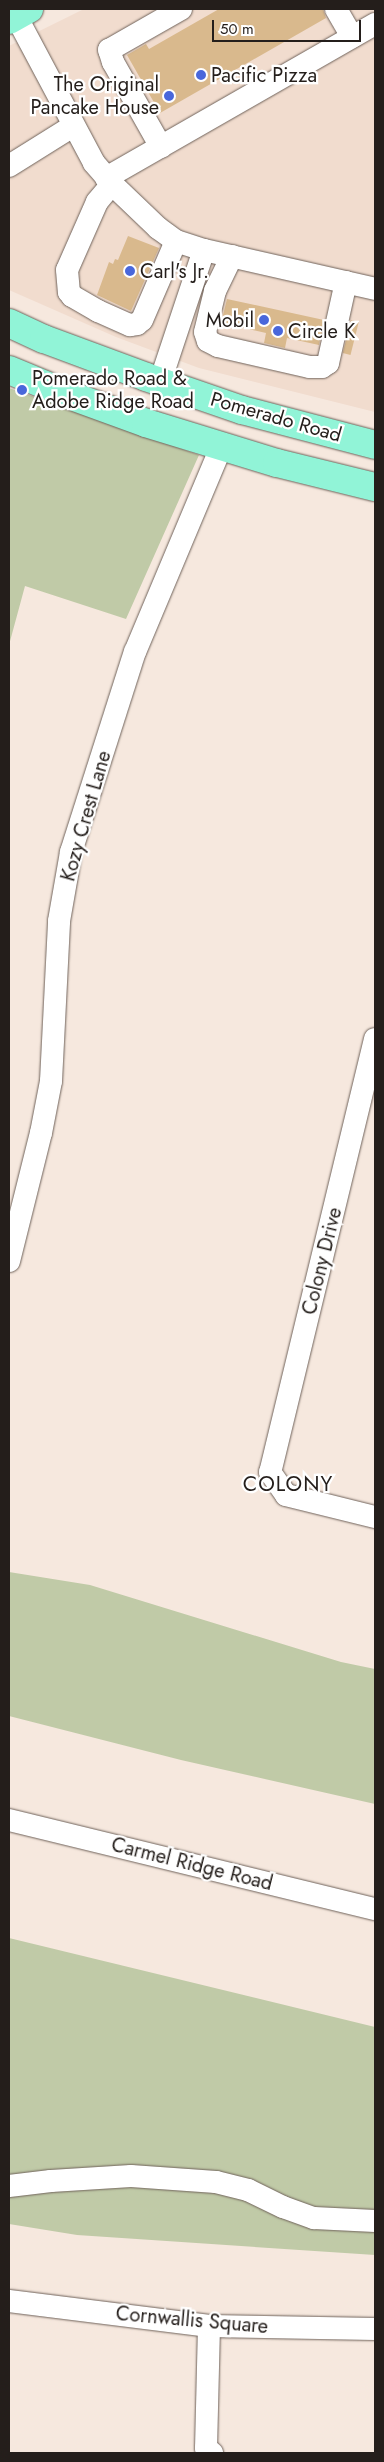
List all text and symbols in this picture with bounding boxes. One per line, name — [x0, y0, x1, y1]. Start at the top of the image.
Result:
scale bar — [214, 10, 363, 42]
text: 50 m — [220, 18, 254, 40]
place label: Pacific Pizza — [211, 63, 317, 87]
marker: Pacific Pizza — [195, 69, 207, 81]
place label: The Original Pancake House — [30, 72, 159, 119]
marker: The Original Pancake House — [163, 90, 175, 102]
place label: Carl's Jr. — [140, 259, 209, 283]
marker: Carl's Jr. — [124, 265, 136, 277]
place label: Mobil — [206, 308, 254, 332]
marker: Mobil — [258, 314, 270, 326]
place label: Circle K — [288, 319, 355, 343]
marker: Circle K — [272, 325, 284, 337]
place label: Pomerado Road & Adobe Ridge Road — [32, 366, 194, 413]
marker: Pomerado Road & Adobe Ridge Road — [16, 384, 28, 396]
street label: Pomerado Road — [208, 387, 344, 447]
street label: Kozy Crest Lane — [56, 748, 116, 884]
street label: Colony Drive — [297, 1205, 347, 1317]
district label: COLONY — [242, 1471, 334, 1497]
street label: Carmel Ridge Road — [109, 1832, 275, 1896]
street label: Cornwallis Square — [115, 2301, 269, 2339]

